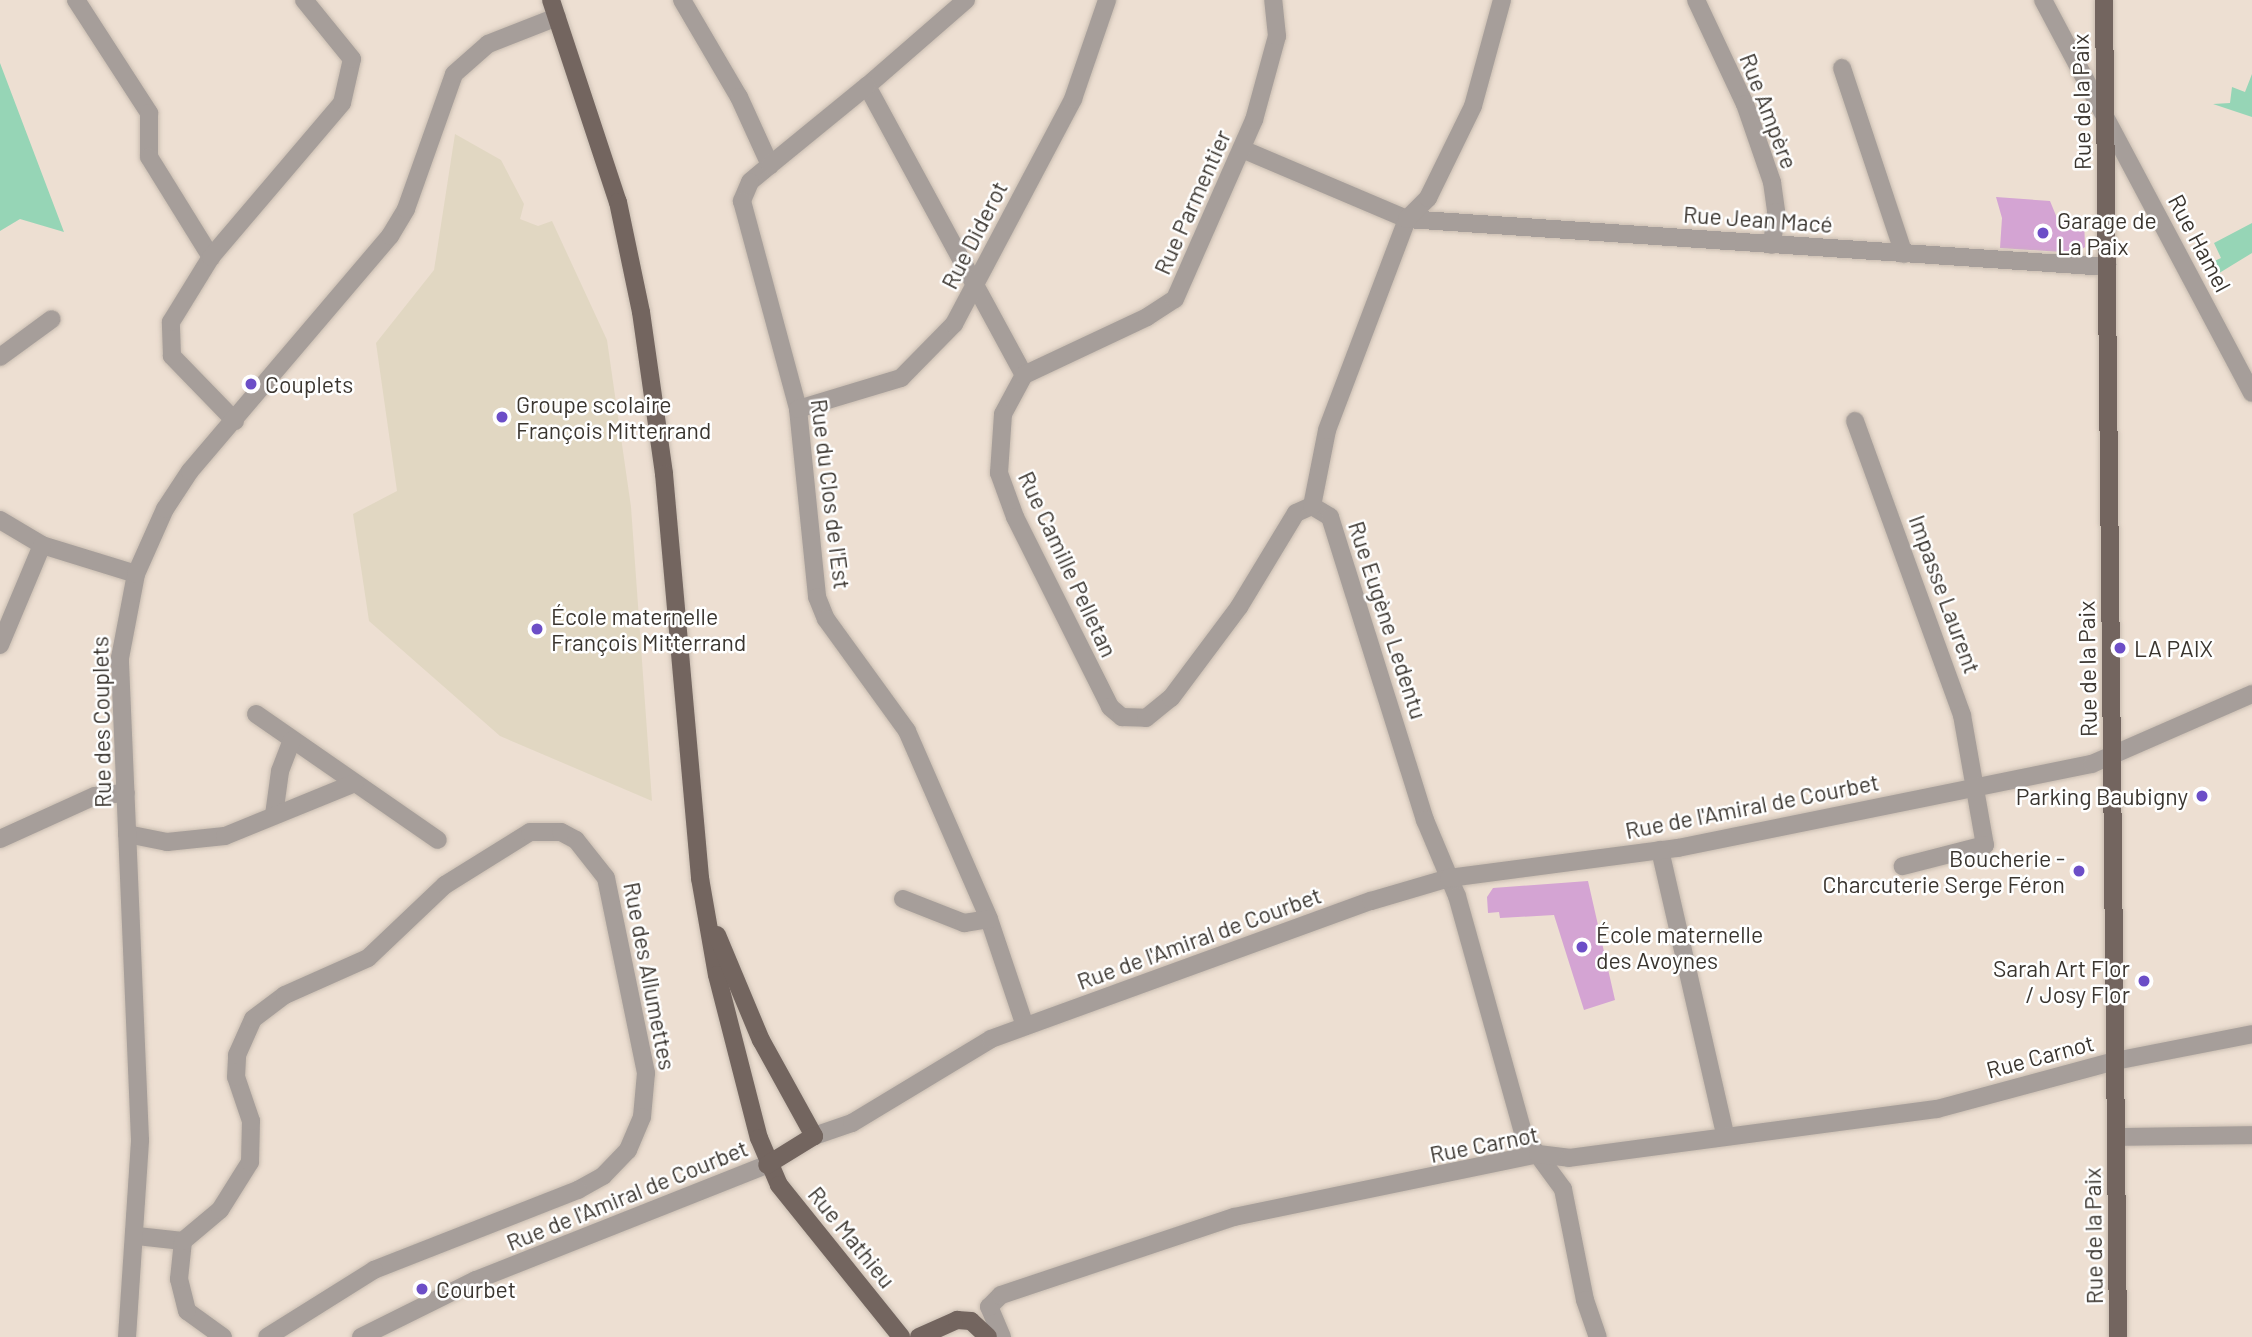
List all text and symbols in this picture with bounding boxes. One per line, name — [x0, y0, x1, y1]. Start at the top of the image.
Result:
street label: Rue de la Paix — [2066, 34, 2096, 170]
street label: Rue Ampère — [1734, 49, 1804, 173]
street label: Rue Parmentier — [1148, 125, 1236, 279]
street label: Rue Diderot — [935, 177, 1013, 293]
street label: Rue Hamel — [2163, 190, 2237, 296]
street label: Rue Jean Macé — [1682, 200, 1834, 238]
place label: Garage de La Paix — [2057, 206, 2157, 260]
marker: Garage de La Paix — [2035, 225, 2051, 241]
place label: Couplets — [265, 370, 353, 398]
marker: Couplets — [243, 376, 259, 392]
place label: Groupe scolaire François Mitterrand — [516, 390, 711, 444]
street label: Rue du Clos de l'Est — [806, 397, 856, 591]
marker: Groupe scolaire François Mitterrand — [494, 409, 510, 425]
street label: Rue Camille Pelletan — [1013, 467, 1123, 661]
street label: Impasse Laurent — [1904, 511, 1986, 677]
street label: Rue Eugène Ledentu — [1343, 518, 1433, 722]
street label: Rue de la Paix — [2072, 601, 2102, 737]
place label: École maternelle François Mitterrand — [551, 602, 746, 656]
marker: École maternelle François Mitterrand — [529, 621, 545, 637]
place label: LA PAIX — [2134, 634, 2213, 662]
street label: Rue des Couplets — [86, 636, 116, 808]
marker: LA PAIX — [2112, 640, 2128, 656]
street label: Rue de l'Amiral de Courbet — [1623, 768, 1881, 844]
place label: Parking Baubigny — [2016, 782, 2188, 810]
marker: Parking Baubigny — [2194, 788, 2210, 804]
place label: Boucherie - Charcuterie Serge Féron — [1822, 844, 2065, 898]
marker: Boucherie - Charcuterie Serge Féron — [2071, 863, 2087, 879]
street label: Rue des Allumettes — [618, 880, 682, 1072]
street label: Rue de l'Amiral de Courbet — [1073, 881, 1325, 995]
place label: École maternelle des Avoynes — [1596, 920, 1763, 974]
marker: École maternelle des Avoynes — [1574, 939, 1590, 955]
place label: Sarah Art Flor / Josy Flor — [1993, 954, 2130, 1008]
marker: Sarah Art Flor / Josy Flor — [2136, 973, 2152, 989]
street label: Rue Carnot — [1983, 1028, 2097, 1084]
street label: Rue Carnot — [1427, 1120, 1541, 1168]
street label: Rue de l'Amiral de Courbet — [502, 1134, 752, 1256]
street label: Rue de la Paix — [2078, 1168, 2108, 1304]
street label: Rue Mathieu — [803, 1181, 901, 1293]
place label: Courbet — [436, 1275, 516, 1303]
marker: Courbet — [414, 1281, 430, 1297]

